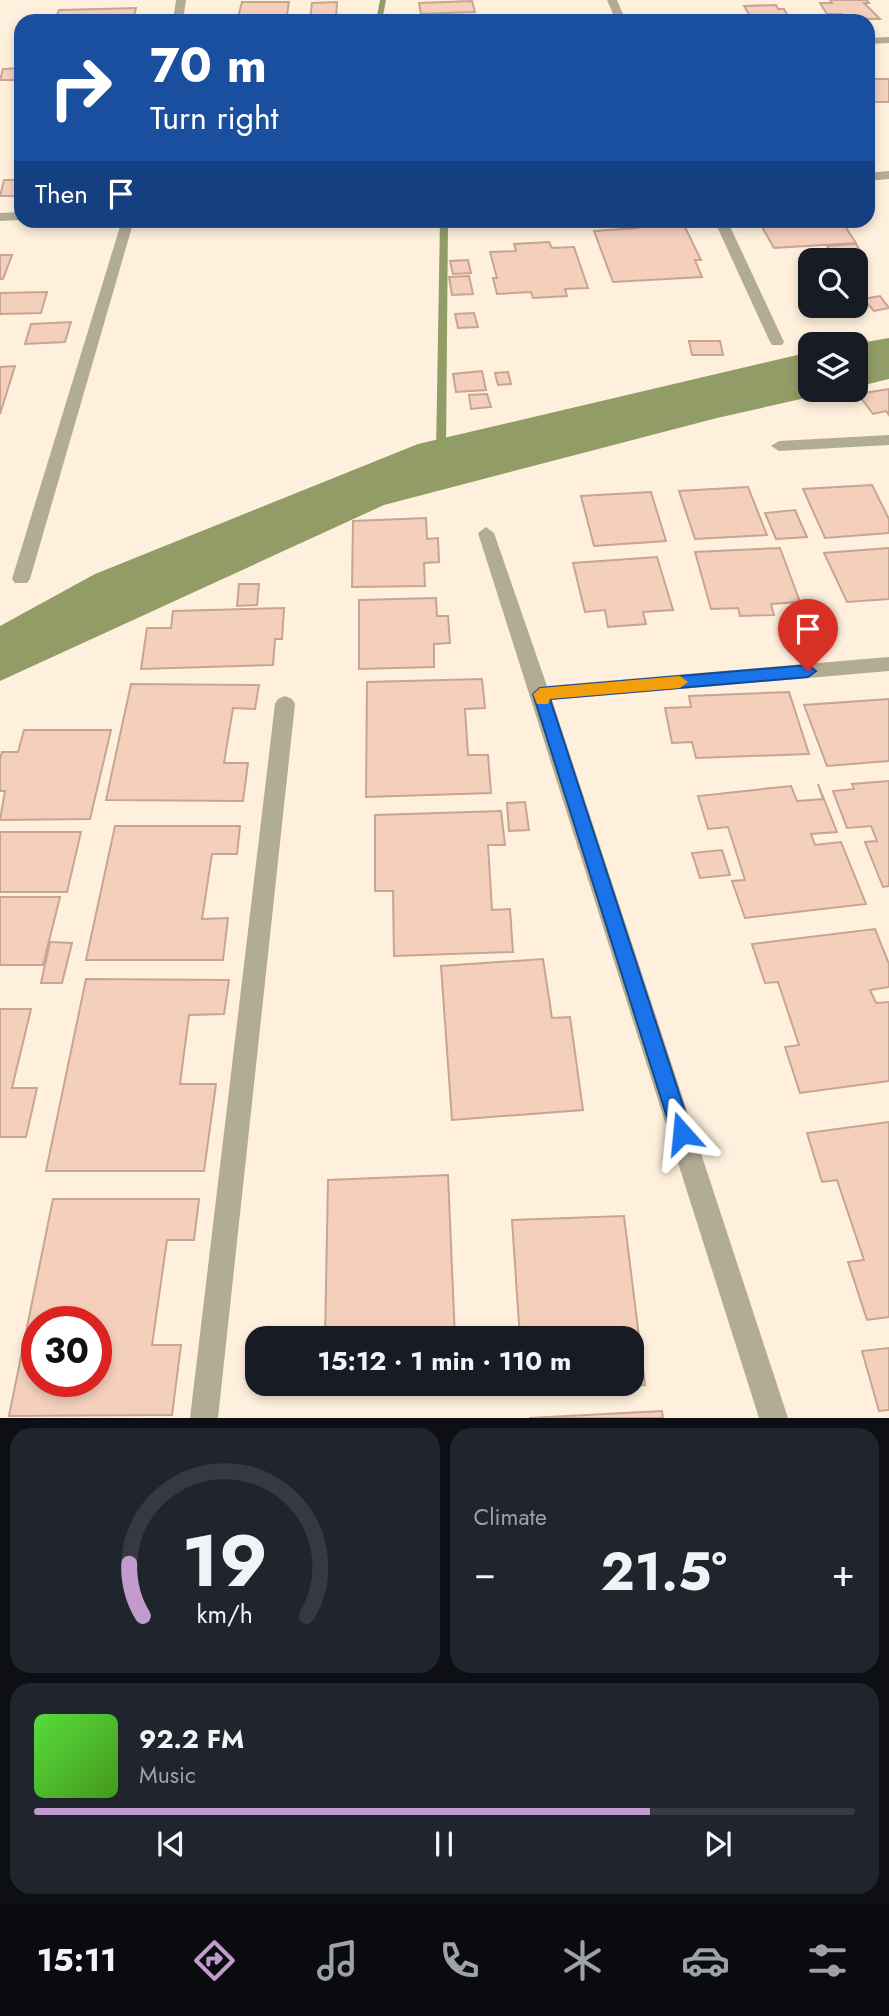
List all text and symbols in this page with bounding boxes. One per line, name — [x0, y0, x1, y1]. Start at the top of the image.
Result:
text: 70 m — [150, 30, 267, 100]
icon: right — [35, 42, 126, 133]
text: Turn right — [150, 95, 279, 141]
text: Then — [35, 175, 88, 213]
icon: arrive — [102, 175, 140, 213]
map controls — [798, 248, 868, 402]
button: search — [798, 248, 868, 318]
button: layers — [798, 332, 868, 402]
pin — [778, 599, 838, 671]
icon: arrive — [789, 610, 827, 648]
position arrow — [645, 1096, 719, 1170]
speed limit sign: 30 — [21, 1306, 112, 1397]
text: 15:12 · 1 min · 110 m — [318, 1342, 571, 1380]
text: Climate — [474, 1500, 547, 1534]
text: 19 — [182, 1509, 268, 1614]
text: 21.5° — [601, 1534, 727, 1610]
text: − — [474, 1545, 496, 1600]
text: + — [832, 1545, 855, 1600]
text: km/h — [196, 1596, 253, 1632]
text: 92.2 FM — [139, 1720, 244, 1758]
text: Music — [139, 1758, 196, 1792]
icon: previous — [152, 1825, 190, 1863]
icon: pause — [425, 1825, 463, 1863]
icon: next — [699, 1825, 737, 1863]
icon: directions — [190, 1936, 239, 1985]
icon: music — [313, 1936, 362, 1985]
icon: phone — [435, 1936, 484, 1985]
icon: climate — [558, 1936, 607, 1985]
icon: car — [681, 1936, 730, 1985]
icon: filters — [803, 1936, 852, 1985]
text: 15:11 — [37, 1937, 117, 1983]

